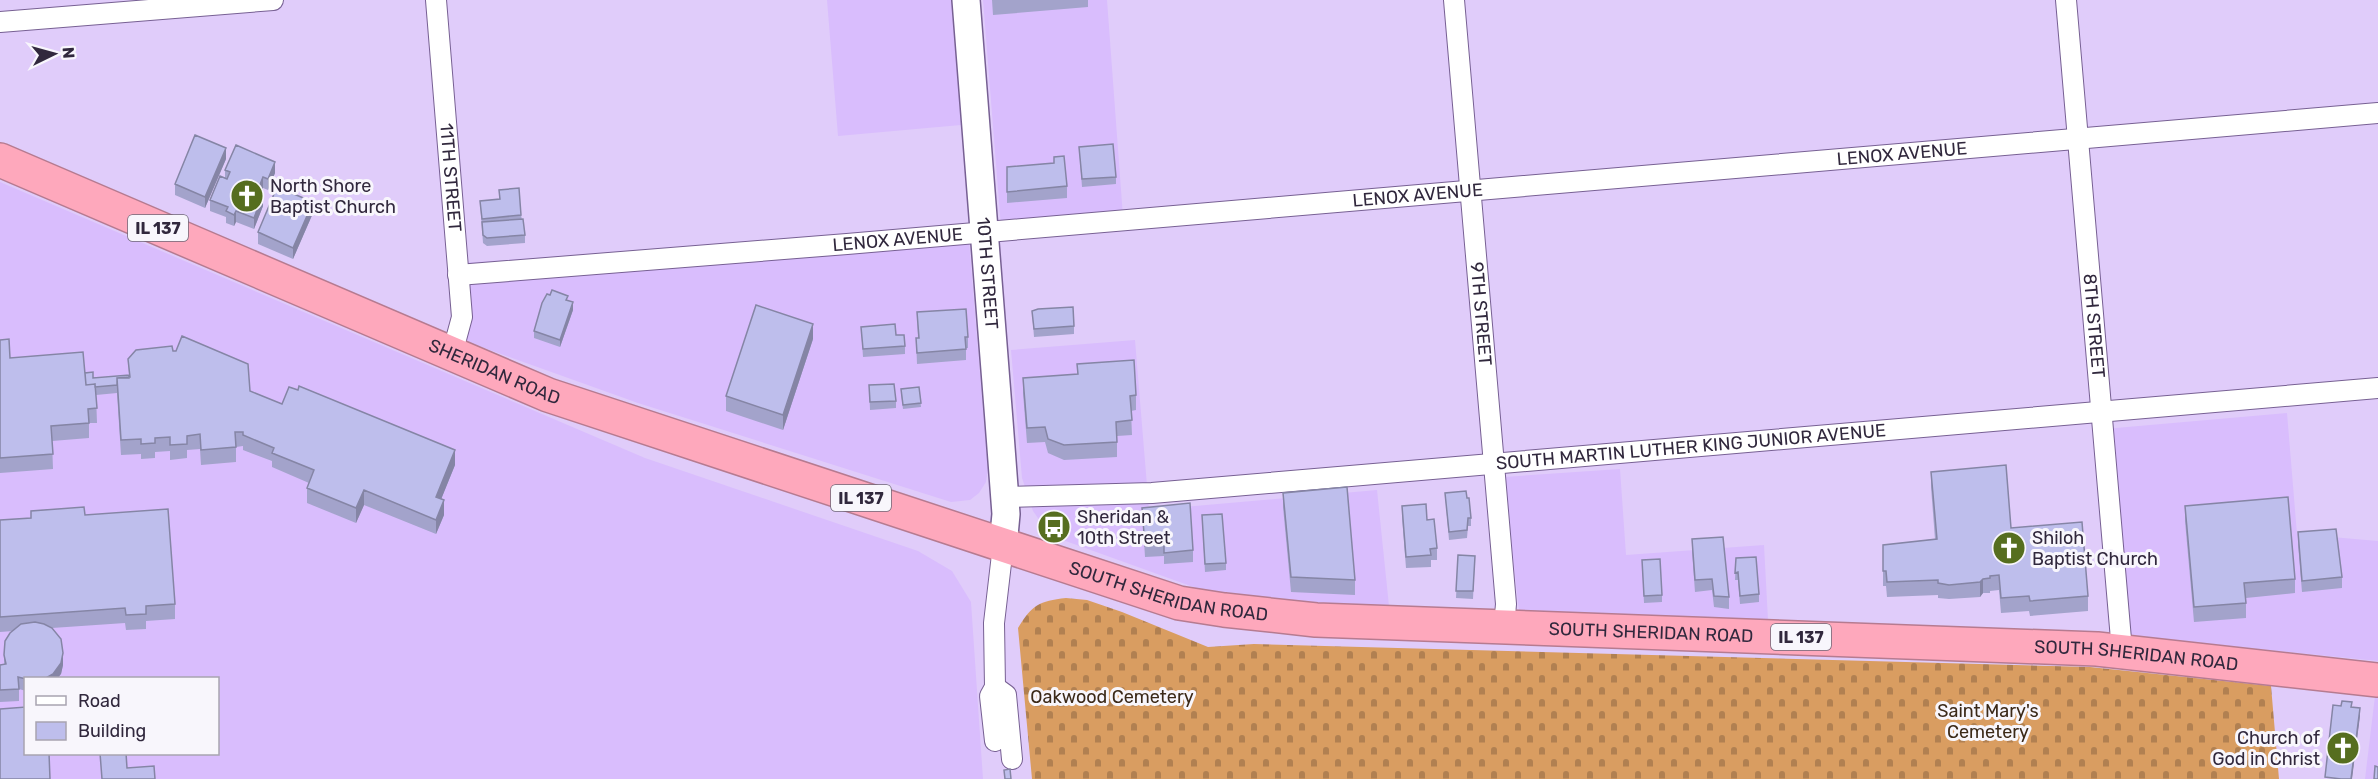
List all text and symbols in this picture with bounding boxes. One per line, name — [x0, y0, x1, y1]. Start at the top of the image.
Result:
north arrow — [24, 24, 84, 84]
text: N — [58, 46, 78, 59]
street label: 11TH STREET — [435, 122, 466, 232]
street label: LENOX AVENUE — [1836, 137, 1968, 170]
place label: North Shore Baptist Church — [270, 175, 396, 218]
church icon: North Shore Baptist Church — [229, 178, 265, 214]
street label: LENOX AVENUE — [1352, 179, 1484, 212]
road number: IL 137 — [128, 215, 188, 241]
street label: 10TH STREET — [972, 216, 1003, 330]
street label: LENOX AVENUE — [832, 223, 964, 256]
street label: 9TH STREET — [1466, 261, 1496, 367]
street label: 8TH STREET — [2079, 273, 2109, 379]
street label: SHERIDAN ROAD — [425, 334, 563, 409]
street label: SOUTH MARTIN LUTHER KING JUNIOR AVENUE — [1495, 419, 1887, 474]
road number: IL 137 — [831, 485, 891, 511]
place label: Sheridan & 10th Street — [1077, 506, 1171, 549]
bus stop icon: Sheridan & 10th Street — [1036, 509, 1072, 545]
place label: Shiloh Baptist Church — [2032, 527, 2158, 570]
church icon: Shiloh Baptist Church — [1991, 530, 2027, 566]
street label: SOUTH SHERIDAN ROAD — [1066, 557, 1269, 626]
street label: SOUTH SHERIDAN ROAD — [1548, 618, 1754, 647]
road number: IL 137 — [1771, 624, 1831, 650]
street label: SOUTH SHERIDAN ROAD — [2034, 636, 2239, 676]
legend — [24, 677, 219, 755]
park label: Oakwood Cemetery — [1030, 686, 1194, 708]
text: Road — [78, 690, 121, 712]
park label: Saint Mary's Cemetery — [1937, 700, 2039, 743]
text: Building — [78, 720, 146, 742]
place label: Church of God in Christ — [2212, 727, 2320, 770]
church icon: Church of God in Christ — [2325, 730, 2361, 766]

